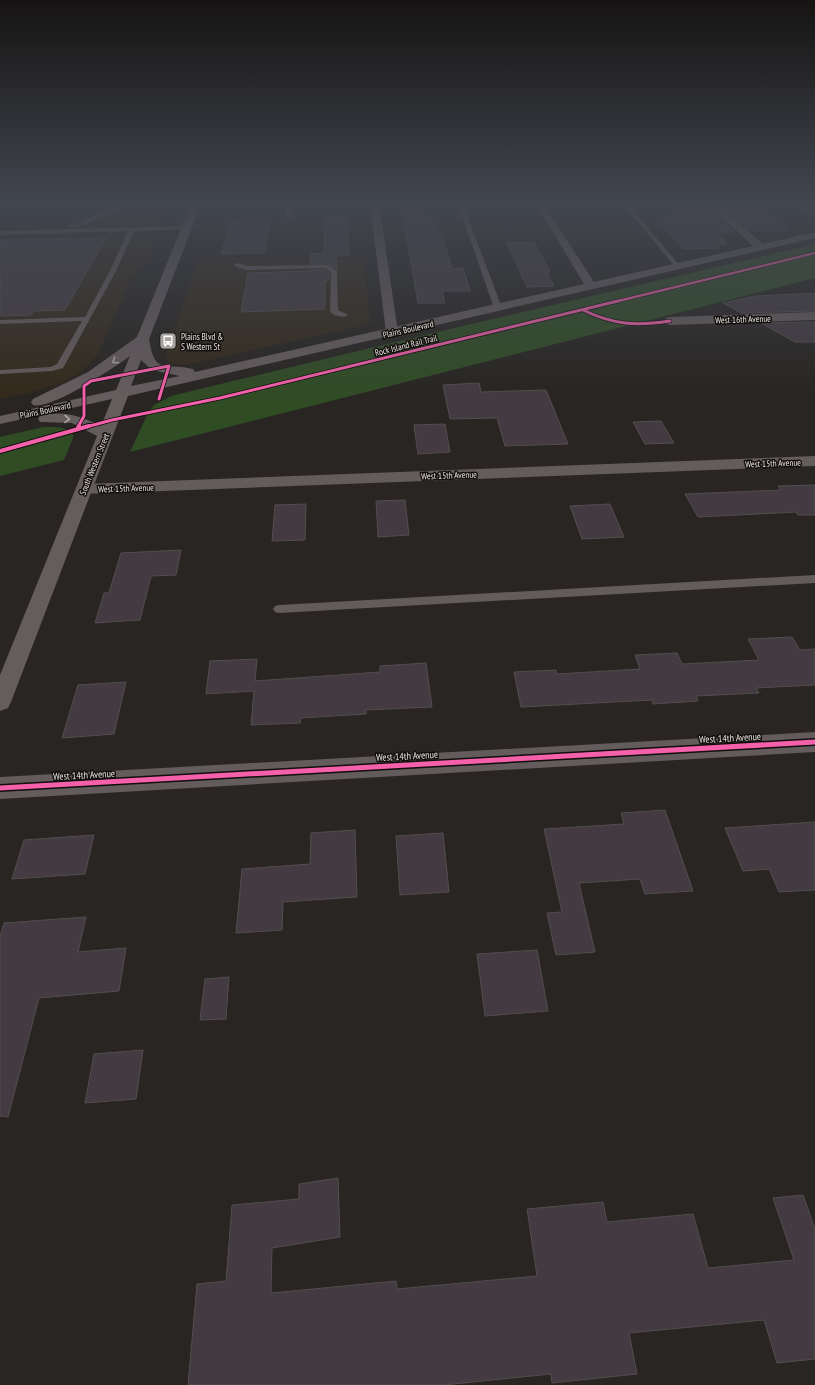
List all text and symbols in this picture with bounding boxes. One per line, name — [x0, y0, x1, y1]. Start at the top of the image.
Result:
street label: West 16th Avenue — [715, 313, 771, 325]
street label: Plains Boulevard — [382, 318, 435, 340]
bus stop icon: Plains Blvd & S Western St — [158, 331, 178, 351]
place label: Plains Blvd & S Western St — [181, 331, 223, 352]
street label: Rock Island Rail Trail — [374, 332, 439, 358]
one-way arrow — [113, 356, 120, 363]
street label: Plains Boulevard — [19, 399, 72, 421]
one-way arrow — [64, 415, 70, 423]
street label: South Western Street — [77, 431, 112, 496]
street label: West 15th Avenue — [745, 457, 801, 469]
street label: West 15th Avenue — [421, 469, 477, 481]
street label: West 15th Avenue — [98, 482, 154, 494]
street label: West 14th Avenue — [699, 730, 761, 746]
street label: West 14th Avenue — [376, 748, 438, 764]
street label: West 14th Avenue — [53, 767, 115, 783]

